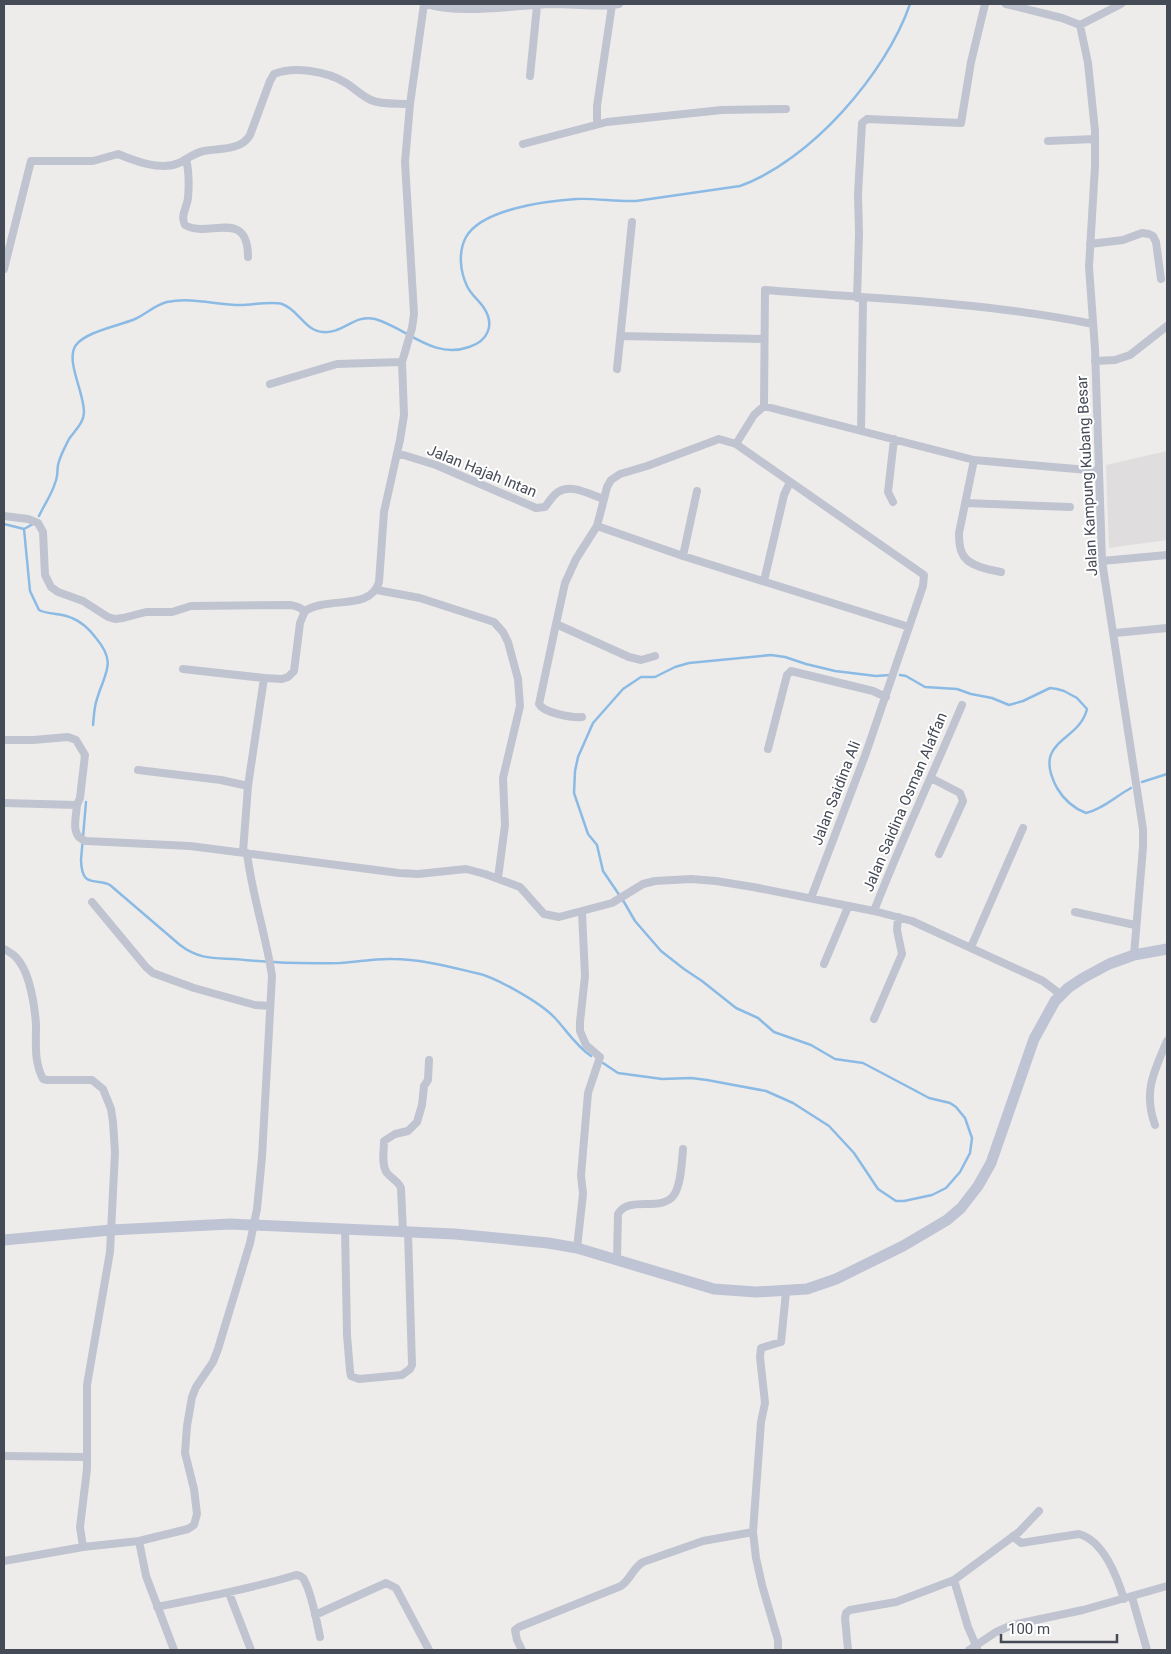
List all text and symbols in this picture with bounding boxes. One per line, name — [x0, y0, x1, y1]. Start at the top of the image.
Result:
street label: Jalan Kampung Kubang Besar — [1073, 375, 1101, 577]
street label: Jalan Hajah Intan — [425, 441, 539, 501]
street label: Jalan Saidina Osman Alaffan — [859, 710, 951, 894]
street label: Jalan Saidina Ali — [808, 738, 864, 848]
scale bar — [1001, 1612, 1117, 1644]
text: 100 m — [1008, 1620, 1050, 1638]

